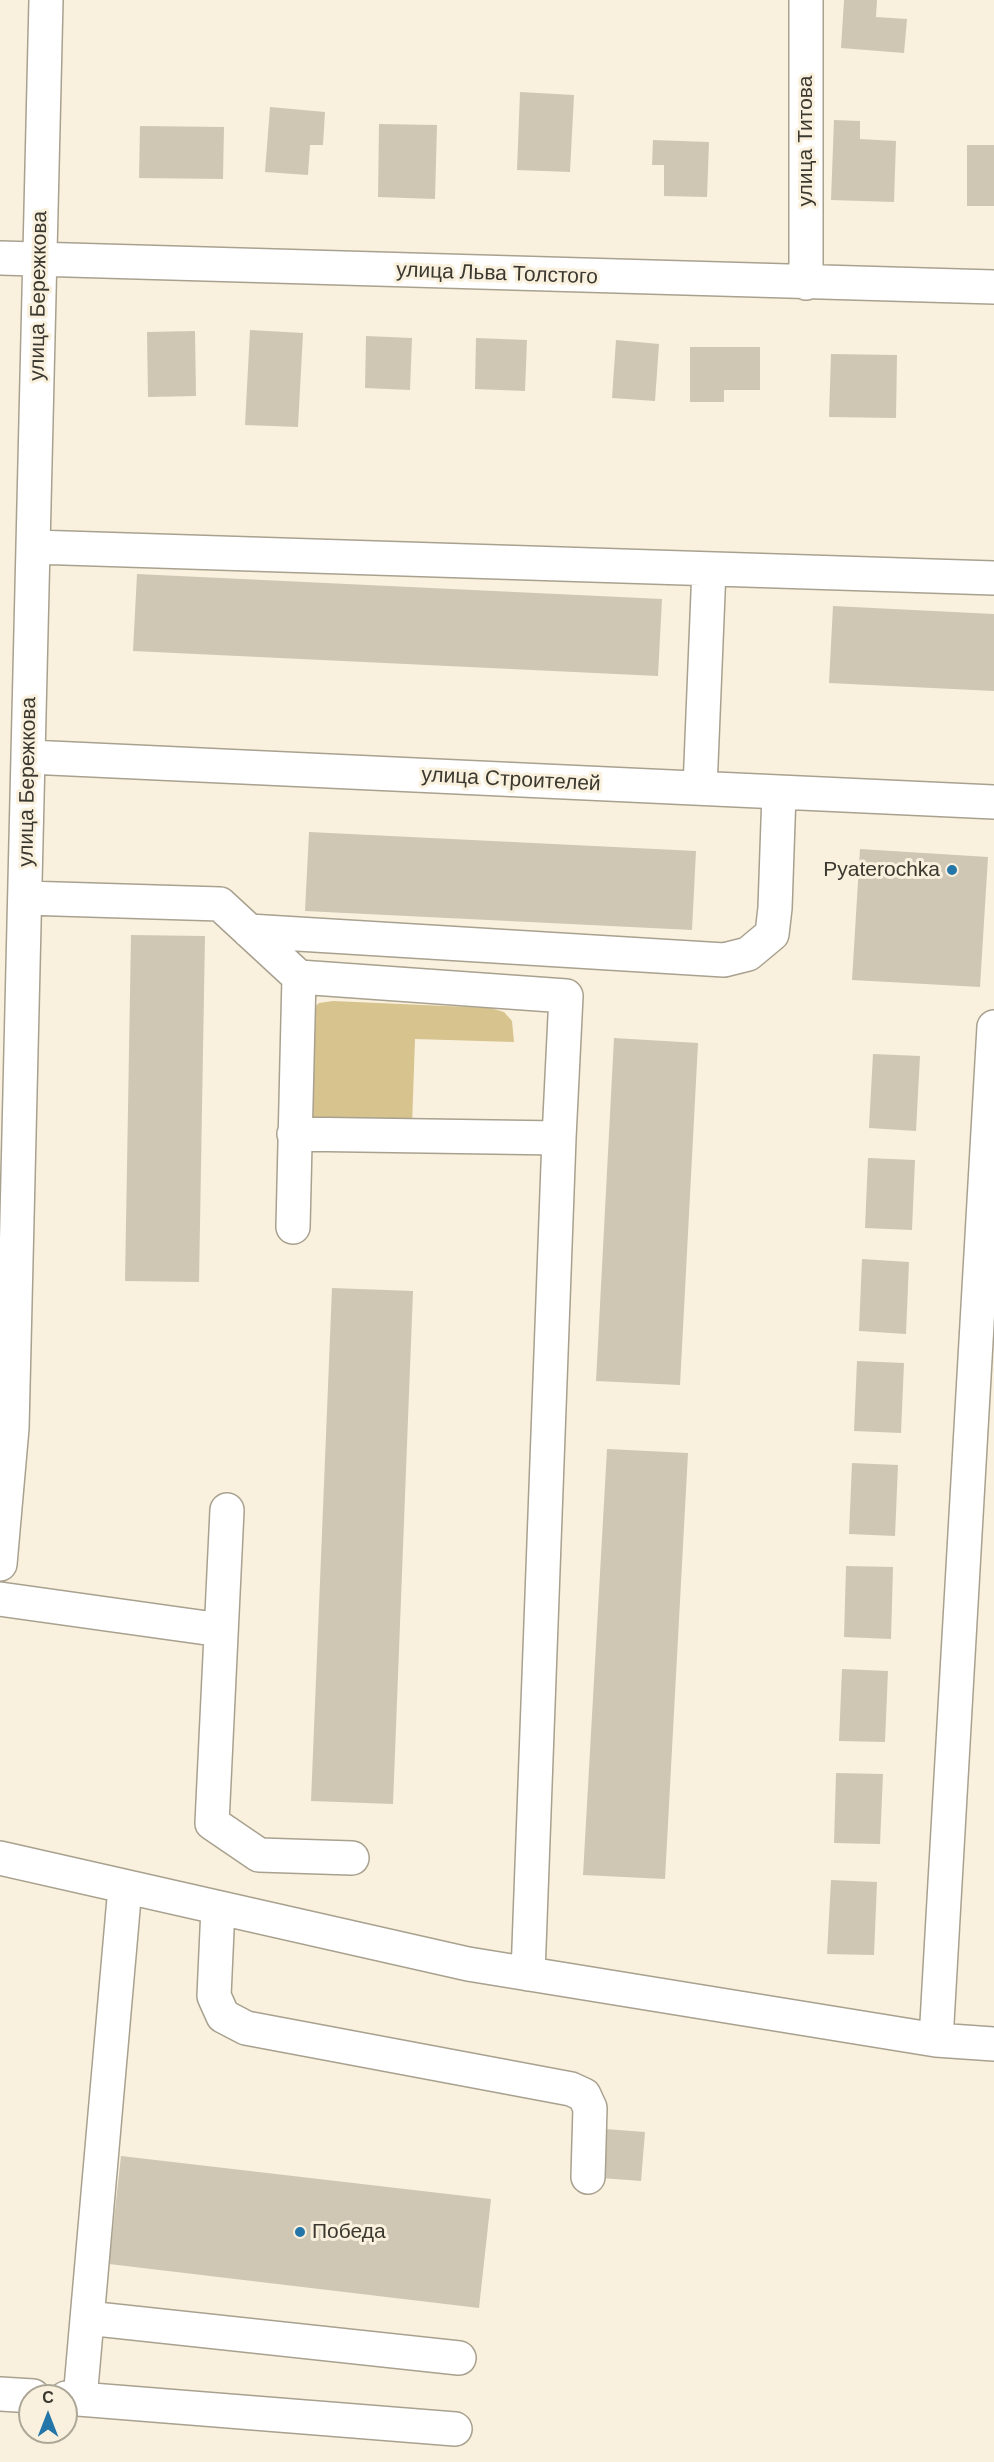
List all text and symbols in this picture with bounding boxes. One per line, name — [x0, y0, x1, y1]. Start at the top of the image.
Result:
street label: улица Титова — [793, 76, 819, 206]
street label: улица Бережкова — [25, 211, 53, 381]
street label: улица Льва Толстого — [396, 258, 598, 290]
street label: улица Бережкова — [14, 697, 42, 867]
street label: улица Строителей — [421, 763, 601, 797]
place label: Pyaterochka — [823, 857, 940, 883]
marker: Pyaterochka — [945, 863, 959, 877]
place label: Победа — [312, 2219, 386, 2245]
marker: Победа — [293, 2225, 307, 2239]
north arrow — [18, 2384, 78, 2444]
text: С — [42, 2389, 54, 2406]

